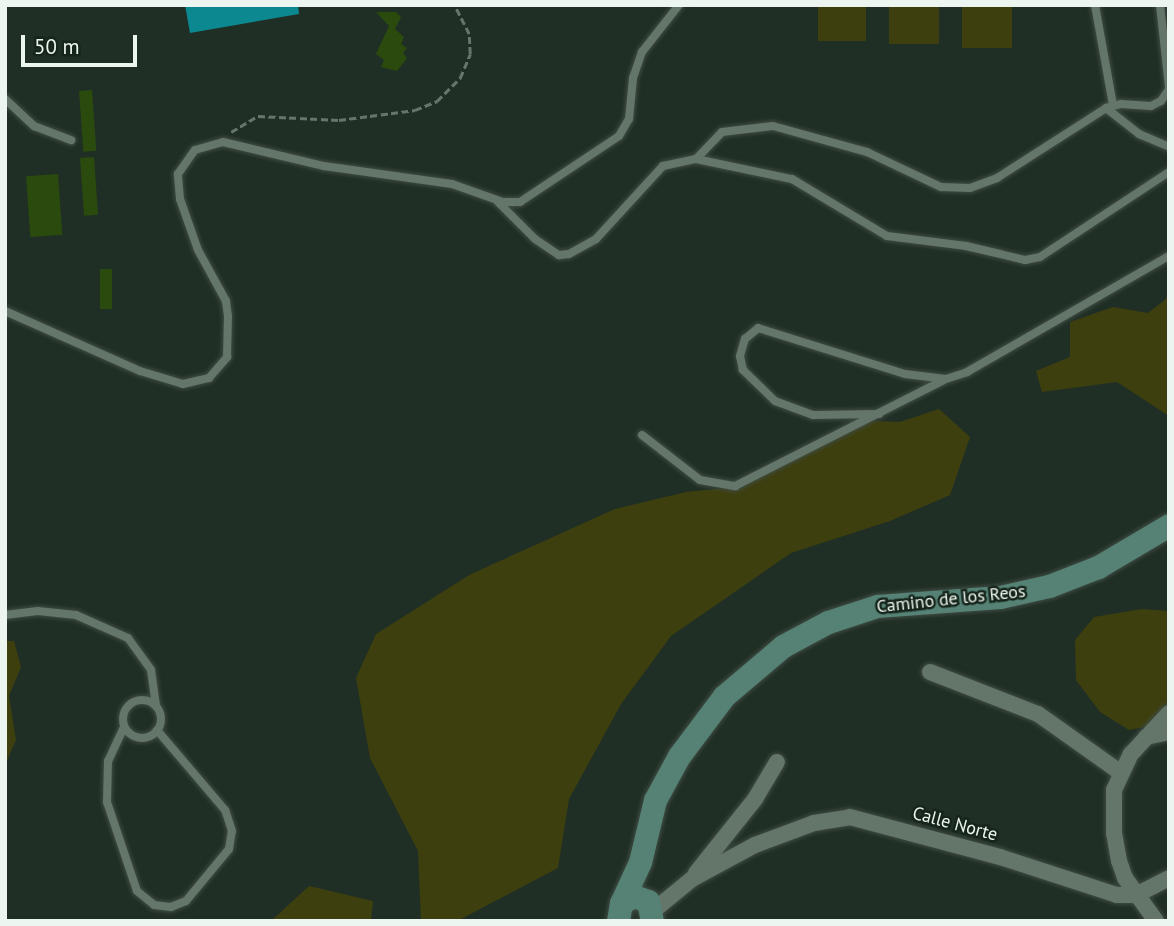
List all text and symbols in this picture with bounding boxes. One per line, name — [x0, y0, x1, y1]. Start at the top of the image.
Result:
scale bar — [24, 21, 140, 65]
text: 50 m — [34, 33, 80, 60]
street label: Camino de los Reos — [875, 580, 1027, 618]
street label: Calle Norte — [910, 802, 1000, 846]

